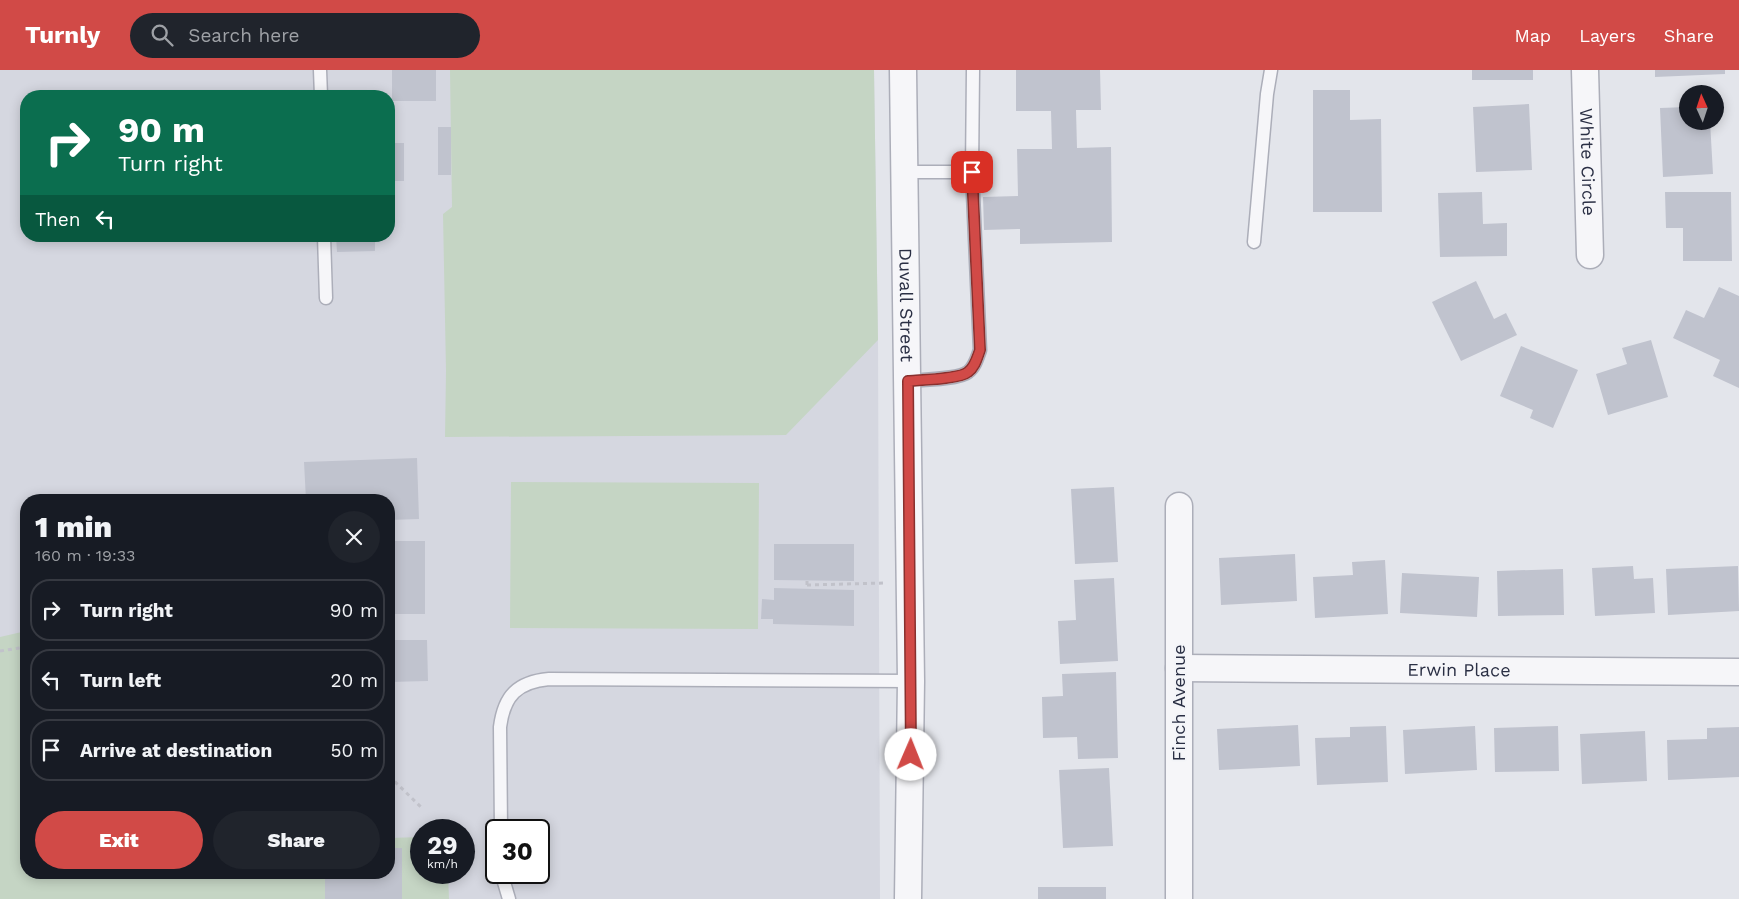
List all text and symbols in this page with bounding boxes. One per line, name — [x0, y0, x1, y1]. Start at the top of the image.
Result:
search box — [130, 13, 480, 58]
text: Turnly — [25, 21, 100, 49]
icon: search — [148, 21, 176, 49]
text: Search here — [188, 24, 300, 47]
text: Map — [1514, 25, 1551, 46]
text: Layers — [1579, 25, 1636, 46]
text: Share — [1664, 25, 1714, 46]
north arrow — [1679, 85, 1724, 130]
map controls — [1679, 85, 1724, 130]
street label: White Circle — [1576, 108, 1600, 216]
text: 90 m — [118, 109, 205, 151]
icon: right — [35, 110, 100, 175]
text: Turn right — [118, 151, 223, 176]
pin — [951, 151, 993, 193]
icon: arrive — [958, 158, 986, 186]
icon: left — [91, 205, 119, 233]
text: Then — [35, 208, 81, 231]
street label: Duvall Street — [895, 248, 918, 363]
text: 1 min — [35, 509, 112, 544]
button: close — [328, 511, 380, 563]
text: 160 m · 19:33 — [35, 546, 135, 565]
icon: right — [37, 596, 65, 624]
text: Turn right — [80, 599, 173, 622]
text: 90 m — [330, 599, 378, 622]
street label: Finch Avenue — [1168, 644, 1189, 762]
street label: Erwin Place — [1407, 659, 1511, 680]
icon: left — [37, 666, 65, 694]
text: Turn left — [80, 669, 161, 692]
text: 20 m — [331, 669, 378, 692]
position arrow — [884, 728, 936, 780]
icon: arrive — [37, 736, 65, 764]
text: Arrive at destination — [80, 739, 272, 762]
text: 50 m — [331, 739, 378, 762]
button: Exit — [35, 811, 203, 869]
button: Share — [213, 811, 380, 869]
speed limit sign: 30 — [485, 819, 550, 884]
text: 29 — [427, 831, 458, 860]
text: km/h — [427, 857, 458, 871]

